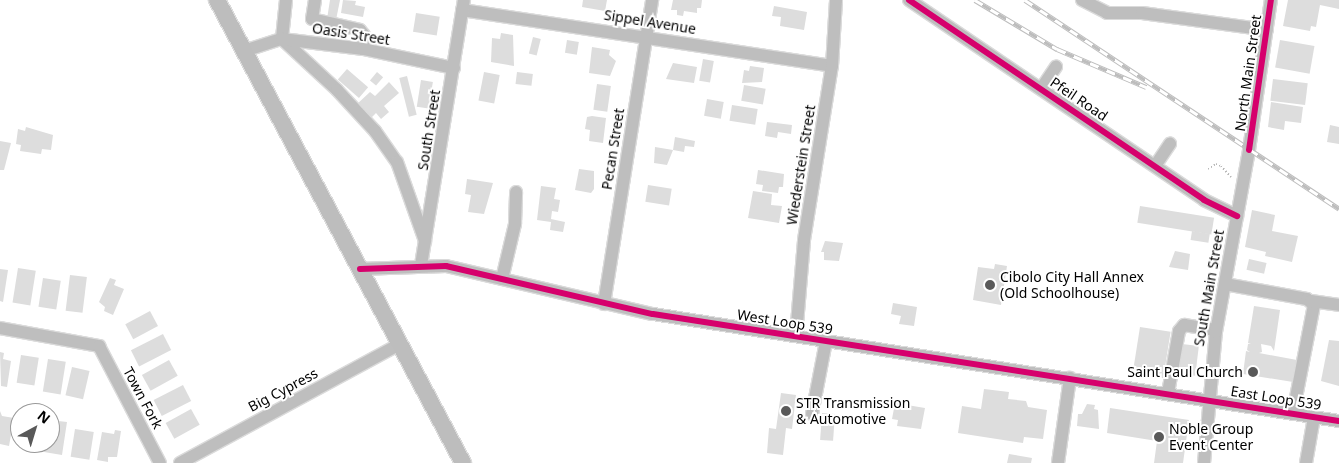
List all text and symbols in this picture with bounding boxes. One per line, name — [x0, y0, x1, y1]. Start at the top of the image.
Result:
street label: Sippel Avenue — [603, 6, 697, 38]
street label: North Main Street — [1231, 14, 1265, 132]
street label: Oasis Street — [311, 20, 391, 48]
street label: Pfeil Road — [1047, 74, 1111, 124]
street label: South Street — [414, 89, 444, 171]
street label: Wiederstein Street — [783, 104, 819, 226]
street label: Pecan Street — [598, 107, 628, 191]
street label: South Main Street — [1191, 229, 1227, 347]
place label: Cibolo City Hall Annex (Old Schoolhouse) — [1000, 269, 1144, 302]
marker: Cibolo City Hall Annex (Old Schoolhouse) — [984, 279, 996, 291]
street label: West Loop 539 — [736, 306, 834, 338]
street label: Town Fork — [120, 364, 166, 432]
place label: Saint Paul Church — [1127, 364, 1243, 380]
street label: Big Cypress — [245, 365, 321, 415]
marker: Saint Paul Church — [1247, 366, 1259, 378]
street label: East Loop 539 — [1229, 383, 1323, 413]
place label: STR Transmission & Automotive — [796, 395, 910, 428]
north arrow — [10, 403, 60, 453]
marker: STR Transmission & Automotive — [780, 405, 792, 417]
text: N — [34, 406, 55, 428]
place label: Noble Group Event Center — [1169, 421, 1253, 454]
marker: Noble Group Event Center — [1153, 431, 1165, 443]

